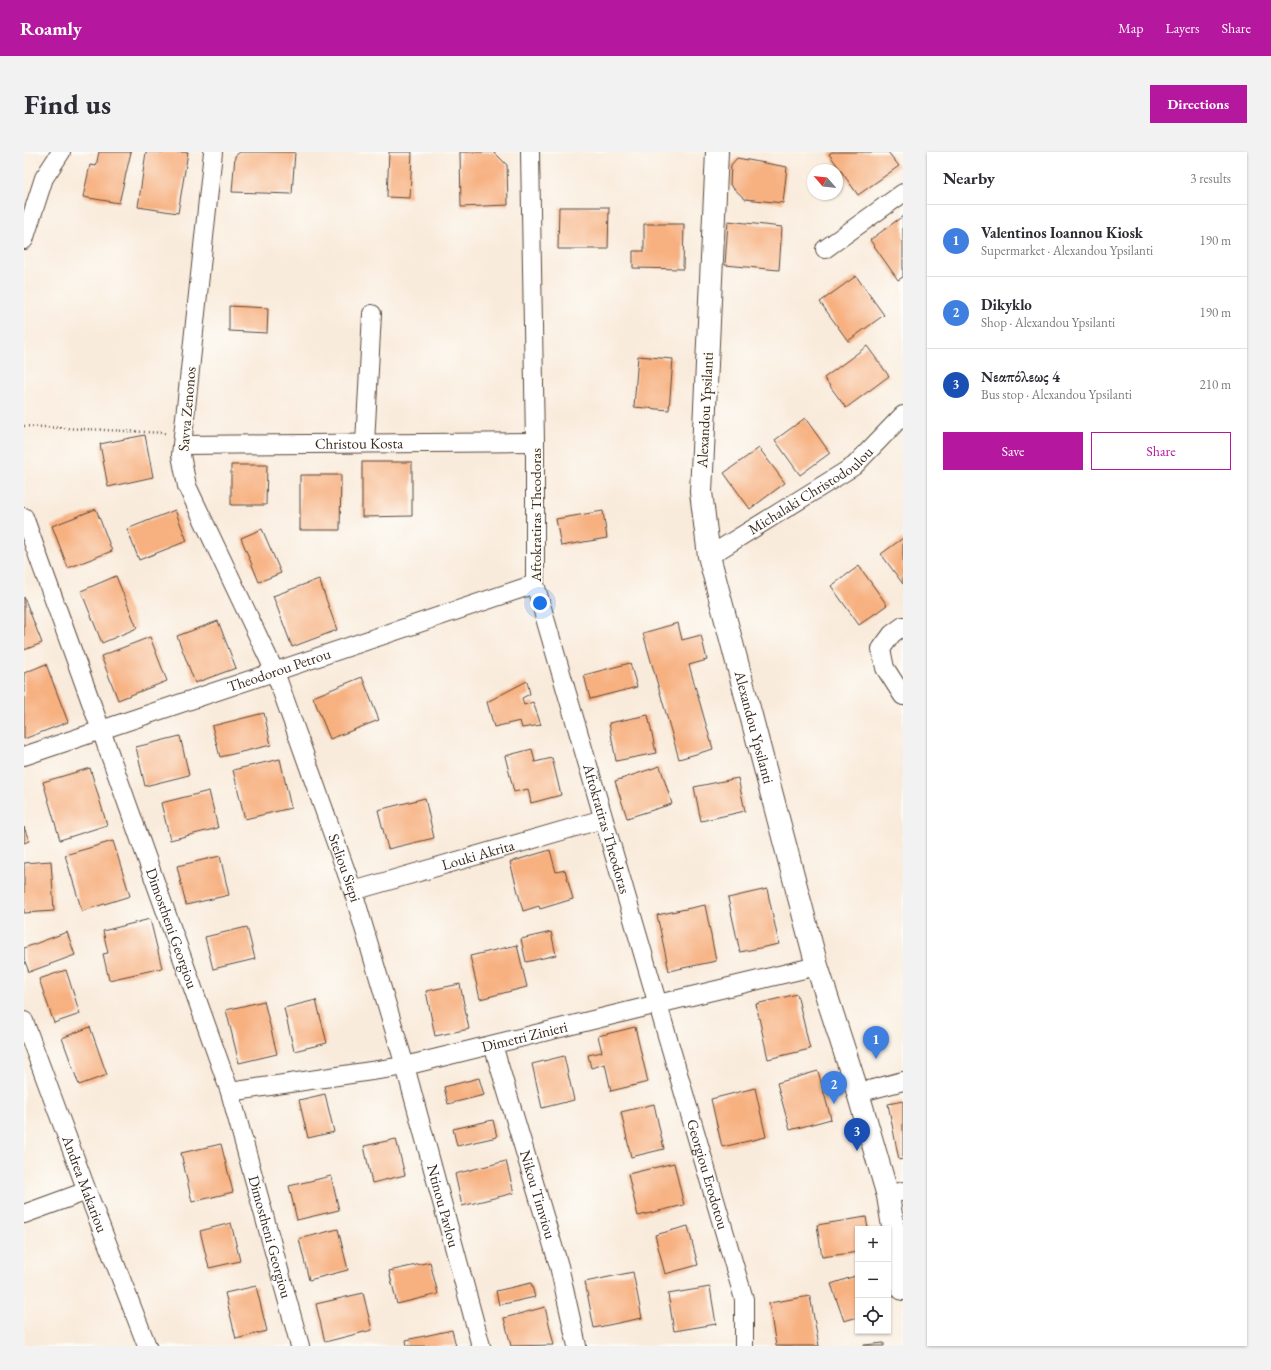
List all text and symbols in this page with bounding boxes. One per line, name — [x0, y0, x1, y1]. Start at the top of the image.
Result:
text: Roamly — [20, 16, 82, 41]
text: Map — [1118, 19, 1143, 37]
text: Layers — [1165, 19, 1200, 37]
text: Share — [1222, 19, 1251, 37]
button: Directions — [1150, 85, 1247, 123]
text: Find us — [24, 86, 111, 122]
north arrow — [807, 164, 843, 200]
text: Nearby — [943, 167, 995, 189]
text: 3 results — [1190, 170, 1231, 187]
text: Valentinos Ioannou Kiosk — [981, 223, 1143, 242]
text: 1 — [953, 232, 959, 249]
text: 190 m — [1200, 232, 1231, 249]
text: Supermarket · Alexandou Ypsilanti — [981, 242, 1153, 259]
text: Dikyklo — [981, 295, 1032, 314]
text: 2 — [953, 304, 959, 321]
text: 190 m — [1200, 304, 1231, 321]
text: Shop · Alexandou Ypsilanti — [981, 314, 1115, 331]
street label: Alexandou Ypsilanti — [692, 351, 717, 469]
street label: Savva Zenonos — [173, 366, 200, 452]
text: Νεαπόλεως 4 — [981, 367, 1060, 386]
text: 3 — [953, 376, 959, 393]
text: 210 m — [1200, 376, 1231, 393]
text: Bus stop · Alexandou Ypsilanti — [981, 386, 1132, 403]
button: Save — [943, 432, 1083, 470]
button: Share — [1091, 432, 1231, 470]
street label: Christou Kosta — [315, 433, 403, 453]
street label: Michalaki Christodoulou — [744, 442, 877, 538]
street label: Aftokratiras Theodoras — [526, 448, 545, 583]
your location — [530, 593, 550, 613]
street label: Theodorou Petrou — [225, 643, 333, 696]
street label: Alexandou Ypsilanti — [730, 668, 779, 786]
street label: Aftokratiras Theodoras — [579, 760, 635, 896]
street label: Steliou Siepi — [324, 831, 366, 905]
street label: Louki Akrita — [439, 835, 516, 874]
street label: Dimostheni Georgiou — [142, 865, 202, 991]
street label: Dimetri Zinieri — [479, 1016, 570, 1056]
pin: 1 — [863, 1026, 889, 1059]
pin: 2 — [821, 1071, 847, 1104]
street label: Georgiou Erodotou — [683, 1117, 733, 1231]
pin: 3 — [844, 1118, 870, 1151]
street label: Andrea Makariou — [58, 1132, 112, 1235]
street label: Nikou Timviou — [516, 1148, 560, 1241]
street label: Ntinou Pavlou — [423, 1162, 464, 1249]
street label: Dimostheni Georgiou — [244, 1173, 296, 1300]
map controls — [855, 1226, 891, 1334]
button: + — [855, 1226, 891, 1262]
button: − — [855, 1262, 891, 1298]
button: locate — [855, 1298, 891, 1334]

